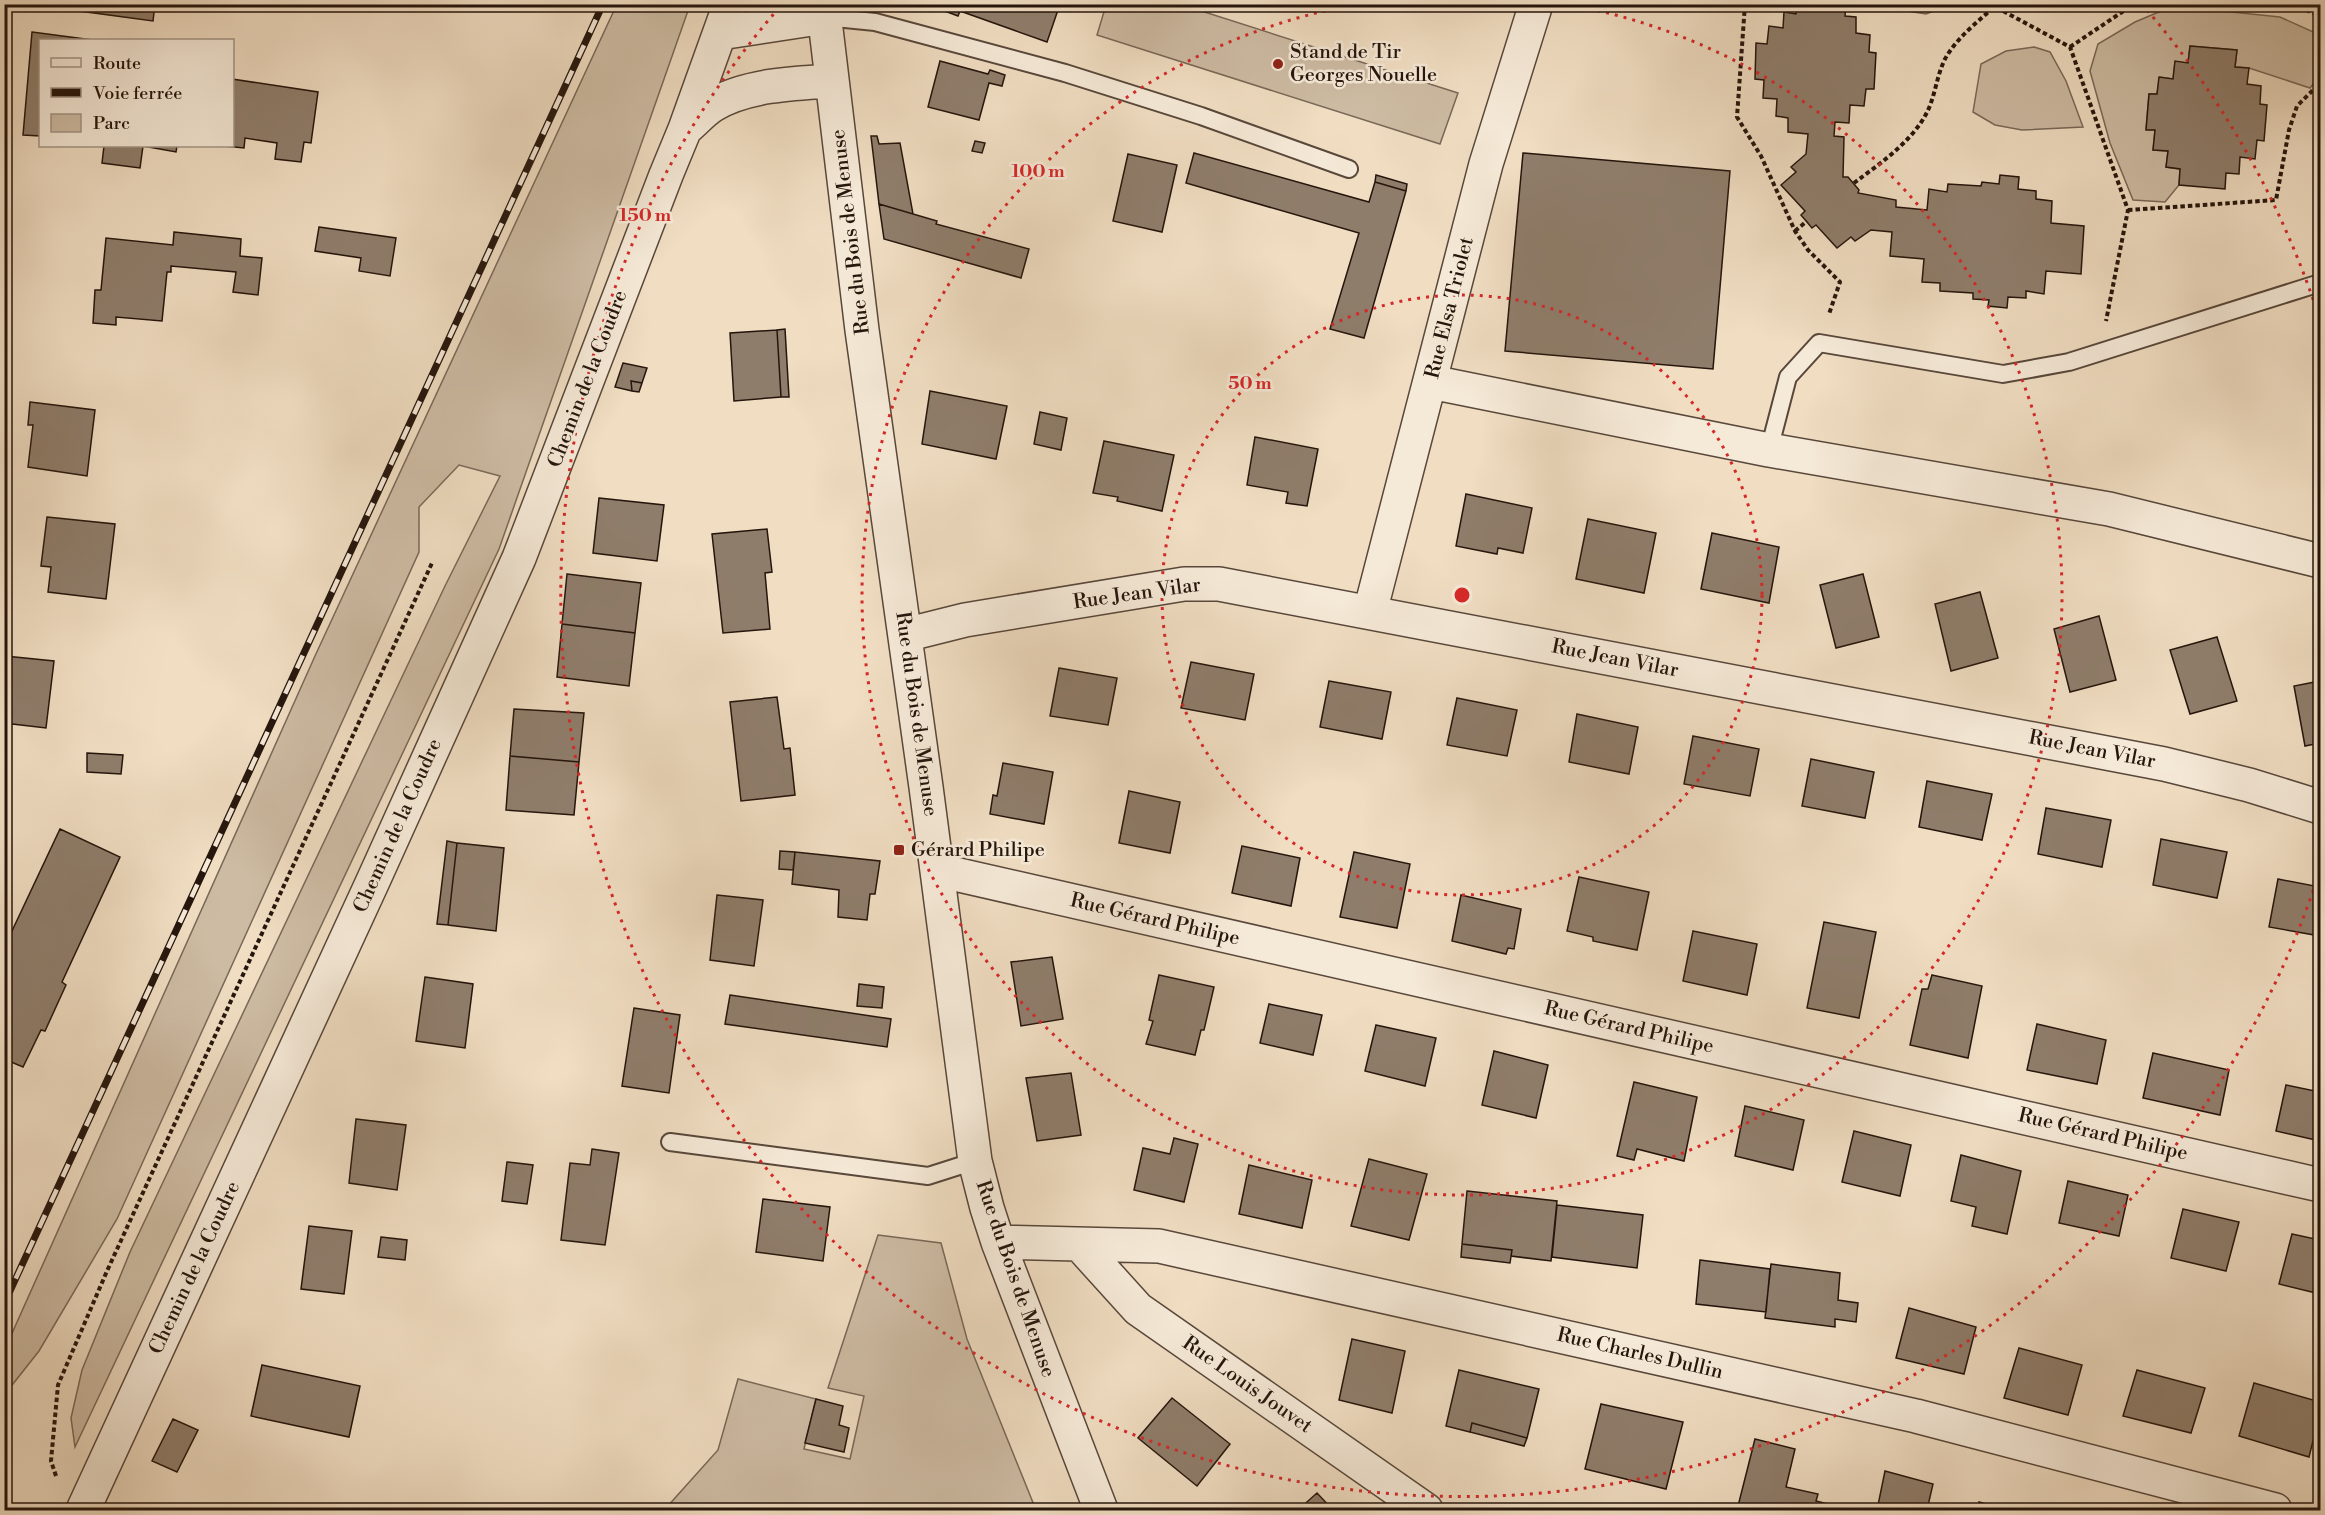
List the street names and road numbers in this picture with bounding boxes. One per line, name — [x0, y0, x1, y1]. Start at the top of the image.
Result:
street label: Rue du Bois de Menuse — [826, 128, 876, 336]
street label: Rue Elsa Triolet — [1420, 234, 1480, 382]
street label: Chemin de la Coudre — [543, 287, 633, 471]
street label: Rue Jean Vilar — [1072, 573, 1203, 615]
street label: Rue du Bois de Menuse — [889, 610, 943, 818]
street label: Rue Jean Vilar — [1549, 634, 1681, 684]
street label: Rue Jean Vilar — [2026, 725, 2158, 775]
street label: Chemin de la Coudre — [348, 735, 448, 917]
street label: Rue Gérard Philipe — [1068, 888, 1242, 952]
street label: Rue Gérard Philipe — [1542, 996, 1716, 1060]
street label: Rue Gérard Philipe — [2016, 1103, 2190, 1167]
street label: Rue du Bois de Menuse — [970, 1177, 1060, 1381]
street label: Chemin de la Coudre — [144, 1178, 246, 1358]
street label: Rue Charles Dullin — [1554, 1323, 1726, 1385]
street label: Rue Louis Jouvet — [1177, 1331, 1317, 1439]

